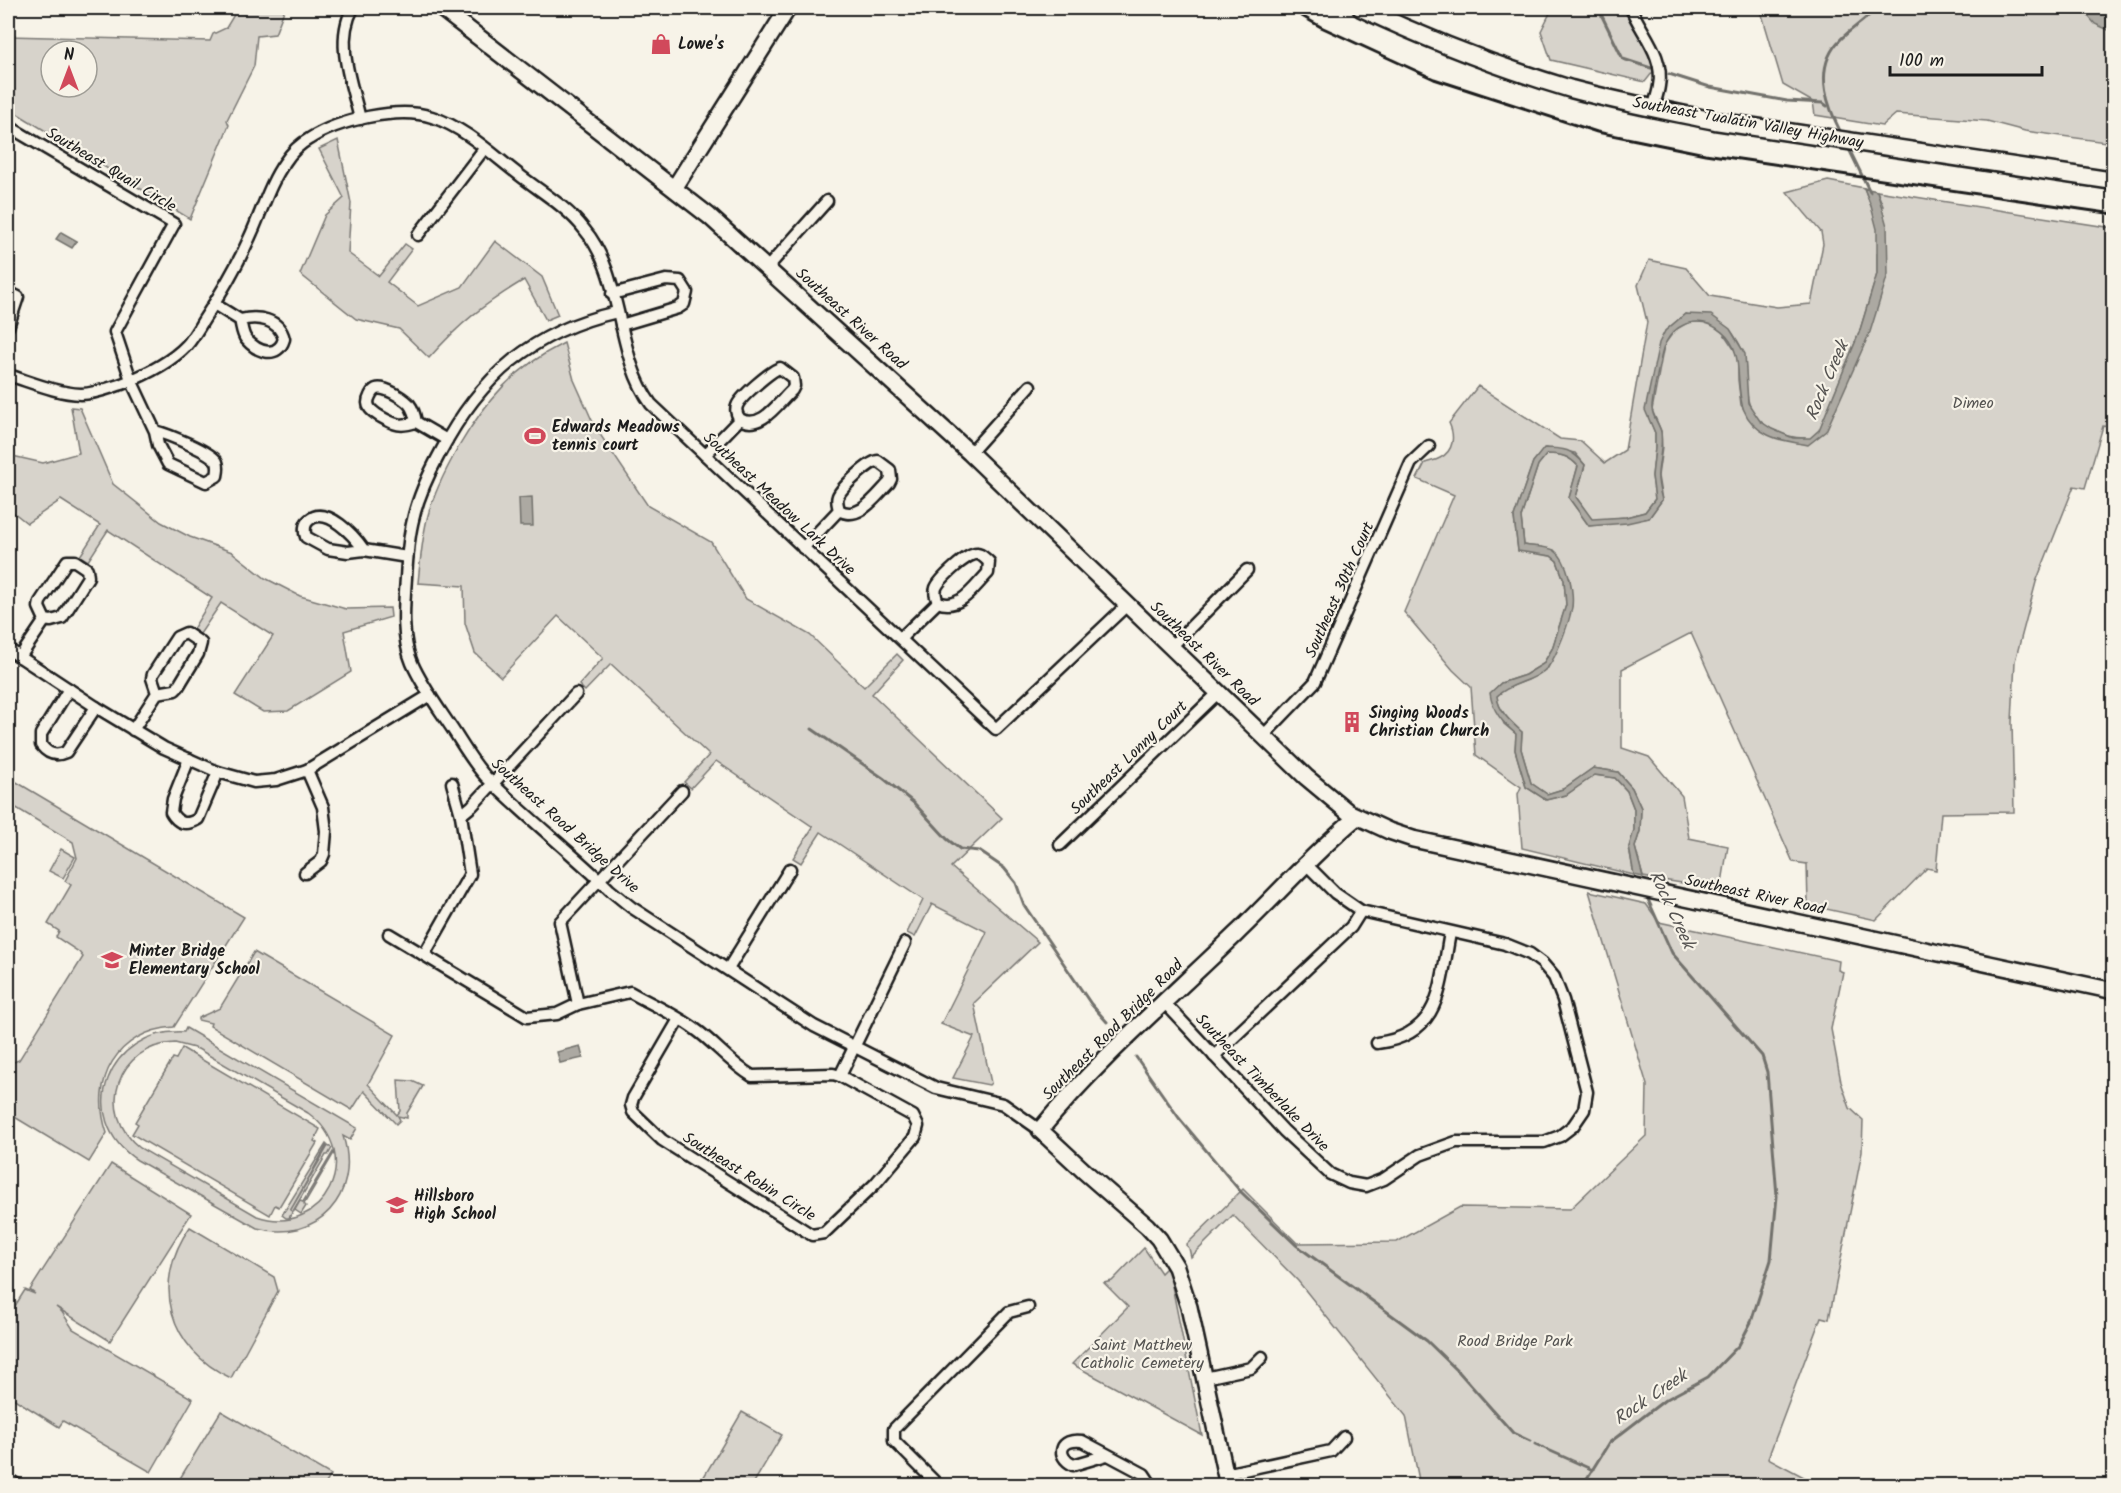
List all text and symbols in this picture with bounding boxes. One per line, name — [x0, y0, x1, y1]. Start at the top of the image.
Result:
shop icon: Lowe's — [649, 32, 673, 56]
place label: Lowe's — [678, 32, 725, 57]
north arrow — [39, 39, 99, 99]
scale bar — [1890, 39, 2042, 77]
text: N — [64, 43, 74, 68]
text: 100 m — [1899, 47, 1944, 76]
street label: Southeast Tualatin Valley Highway — [1631, 90, 1866, 156]
street label: Southeast Quail Circle — [41, 121, 181, 219]
street label: Southeast River Road — [789, 262, 913, 377]
water label: Rock Creek — [1798, 334, 1859, 425]
park label: Dimeo — [1952, 391, 1994, 416]
place label: Edwards Meadows tennis court — [552, 415, 680, 458]
sports icon: Edwards Meadows tennis court — [523, 424, 547, 448]
street label: Southeast Meadow Lark Drive — [697, 426, 861, 582]
street label: Southeast 30th Court — [1299, 517, 1382, 662]
street label: Southeast River Road — [1144, 595, 1265, 713]
street label: Southeast Lonny Court — [1064, 695, 1194, 821]
place label: Singing Woods Christian Church — [1369, 701, 1489, 744]
building icon: Singing Woods Christian Church — [1340, 710, 1364, 734]
street label: Southeast Rood Bridge Drive — [485, 752, 645, 900]
water label: Rock Creek — [1640, 866, 1703, 956]
street label: Southeast River Road — [1682, 868, 1829, 922]
place label: Minter Bridge Elementary School — [129, 939, 261, 982]
school or university icon: Minter Bridge Elementary School — [100, 948, 124, 972]
street label: Southeast Rood Bridge Road — [1037, 953, 1190, 1106]
street label: Southeast Timberlake Drive — [1189, 1008, 1335, 1158]
street label: Southeast Robin Circle — [677, 1126, 821, 1228]
place label: Hillsboro High School — [414, 1184, 497, 1227]
school or university icon: Hillsboro High School — [385, 1193, 409, 1217]
park label: Rood Bridge Park — [1457, 1329, 1573, 1354]
park label: Saint Matthew Catholic Cemetery — [1080, 1333, 1204, 1376]
water label: Rock Creek — [1608, 1361, 1696, 1433]

